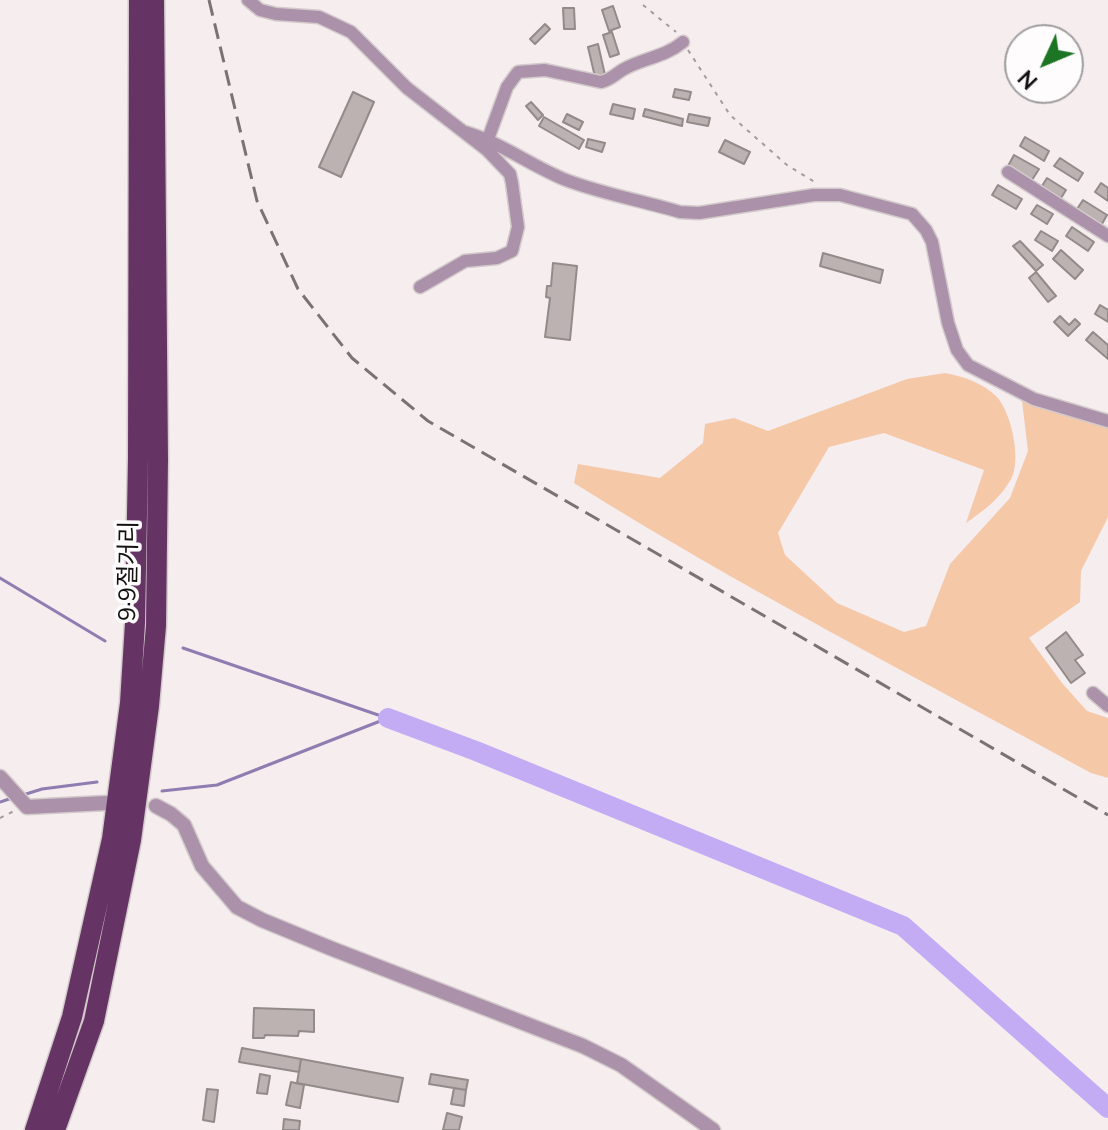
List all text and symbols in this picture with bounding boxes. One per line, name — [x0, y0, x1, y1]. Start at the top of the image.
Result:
north arrow — [1004, 24, 1084, 104]
text: N — [1012, 63, 1045, 96]
street label: 9·9절거리 — [115, 521, 145, 621]

